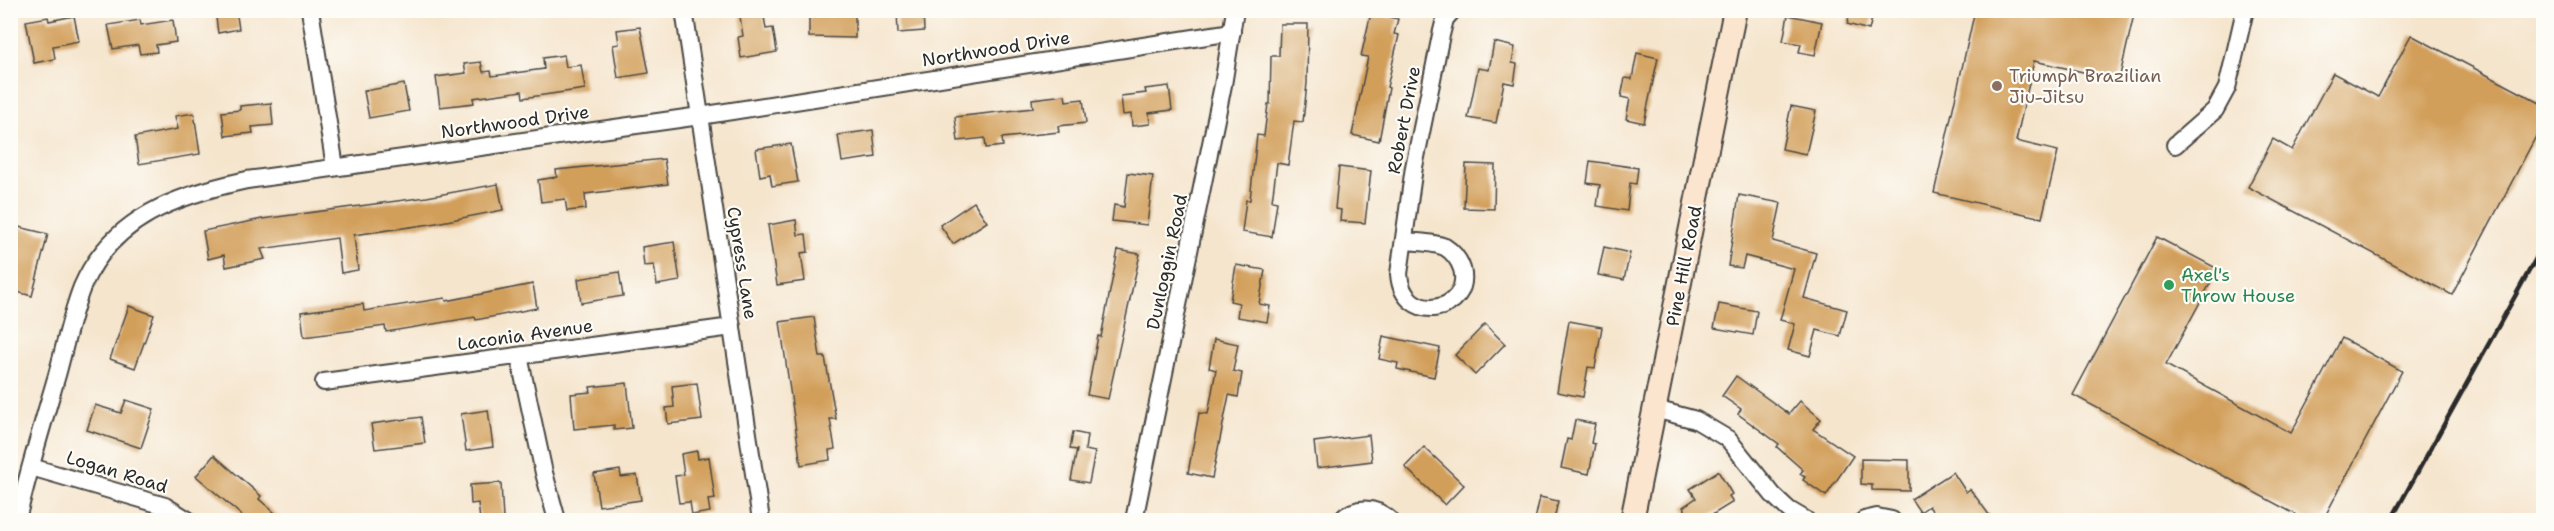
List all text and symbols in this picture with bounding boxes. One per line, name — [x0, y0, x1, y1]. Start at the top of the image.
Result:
street label: Northwood Drive — [920, 25, 1072, 73]
street label: Robert Drive — [1382, 64, 1426, 176]
place label: Triumph Brazilian Jiu-Jitsu — [2009, 64, 2161, 109]
marker: Triumph Brazilian Jiu-Jitsu — [1990, 79, 2004, 93]
street label: Northwood Drive — [439, 100, 591, 144]
street label: Dunloggin Road — [1141, 192, 1193, 332]
street label: Pine Hill Road — [1661, 204, 1707, 328]
street label: Cypress Lane — [721, 205, 763, 321]
place label: Axel's Throw House — [2181, 263, 2295, 308]
marker: Axel's Throw House — [2162, 278, 2176, 292]
street label: Laconia Avenue — [456, 314, 594, 356]
street label: Logan Road — [63, 445, 171, 499]

